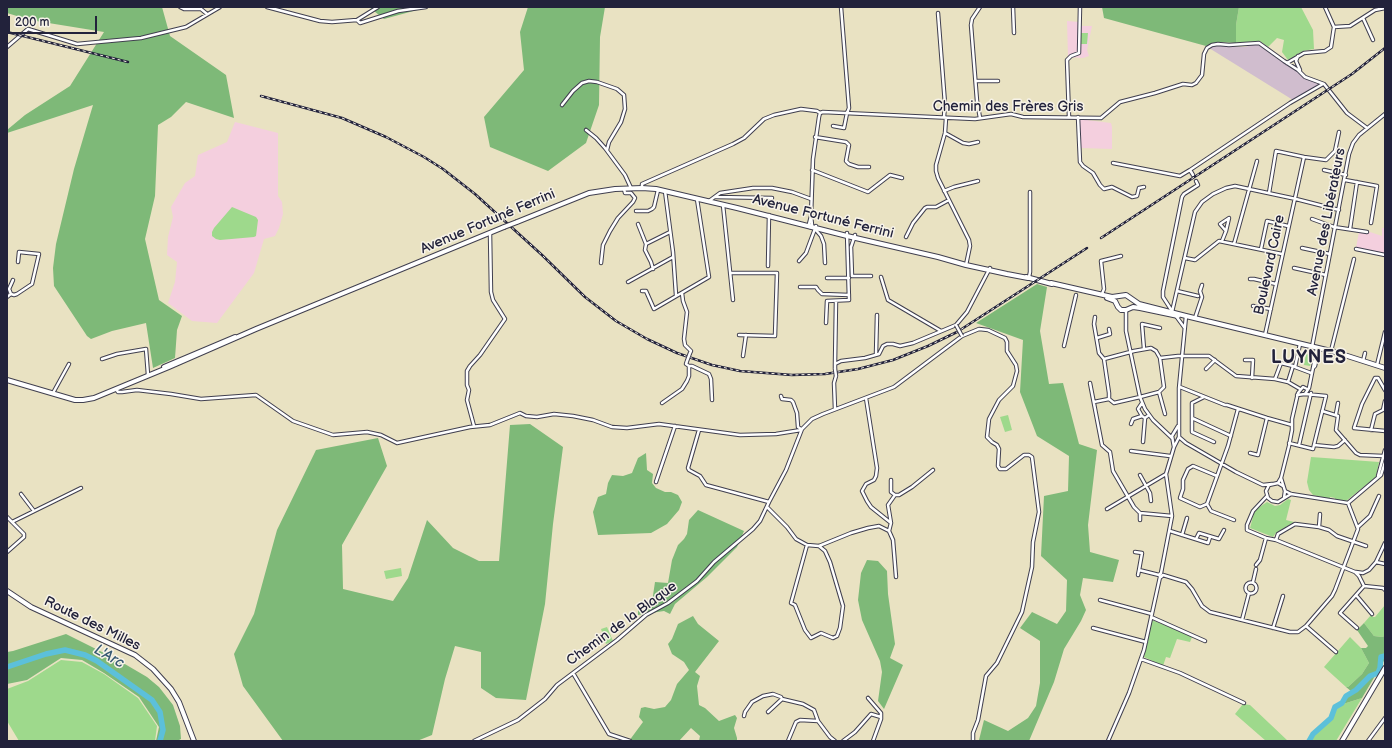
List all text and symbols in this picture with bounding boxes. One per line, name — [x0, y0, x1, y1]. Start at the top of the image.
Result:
scale bar — [10, 8, 99, 34]
text: 200 m — [15, 15, 49, 30]
street label: Chemin des Frères Gris — [933, 99, 1083, 115]
street label: Avenue des Libérateurs — [1304, 147, 1350, 297]
street label: Avenue Fortuné Ferrini — [418, 186, 558, 258]
street label: Avenue Fortuné Ferrini — [751, 191, 895, 243]
street label: Boulevard Caire — [1251, 213, 1289, 317]
district label: LUYNES — [1271, 347, 1347, 369]
street label: Chemin de la Blaque — [564, 578, 680, 670]
street label: Route des Milles — [41, 593, 143, 655]
water label: L'Arc — [91, 641, 127, 673]

